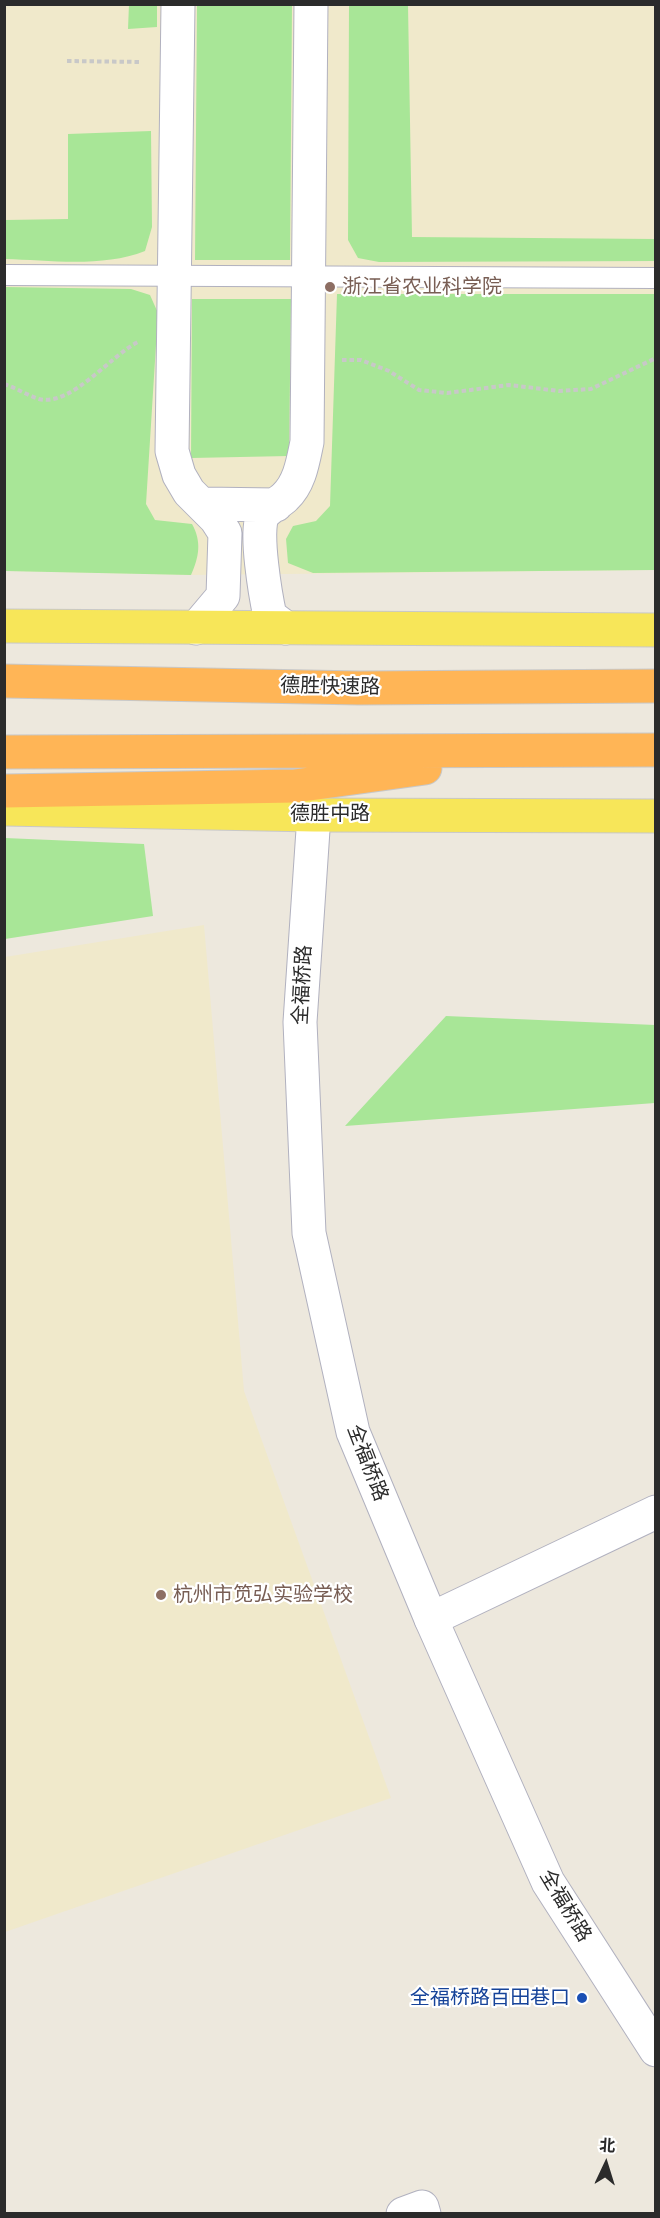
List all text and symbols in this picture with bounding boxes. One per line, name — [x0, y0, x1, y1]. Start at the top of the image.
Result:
place label: 浙江省农业科学院 — [342, 275, 502, 299]
marker: 浙江省农业科学院 — [323, 280, 337, 294]
street label: 德胜快速路 — [280, 674, 380, 700]
street label: 德胜中路 — [290, 802, 370, 826]
street label: 全福桥路 — [289, 944, 317, 1026]
street label: 全福桥路 — [341, 1421, 393, 1505]
place label: 杭州市笕弘实验学校 — [173, 1583, 353, 1607]
marker: 杭州市笕弘实验学校 — [154, 1588, 168, 1602]
street label: 全福桥路 — [534, 1866, 596, 1946]
place label: 全福桥路百田巷口 — [410, 1986, 570, 2010]
marker: 全福桥路百田巷口 — [575, 1991, 589, 2005]
north arrow — [576, 2134, 636, 2194]
text: 北 — [599, 2136, 616, 2156]

